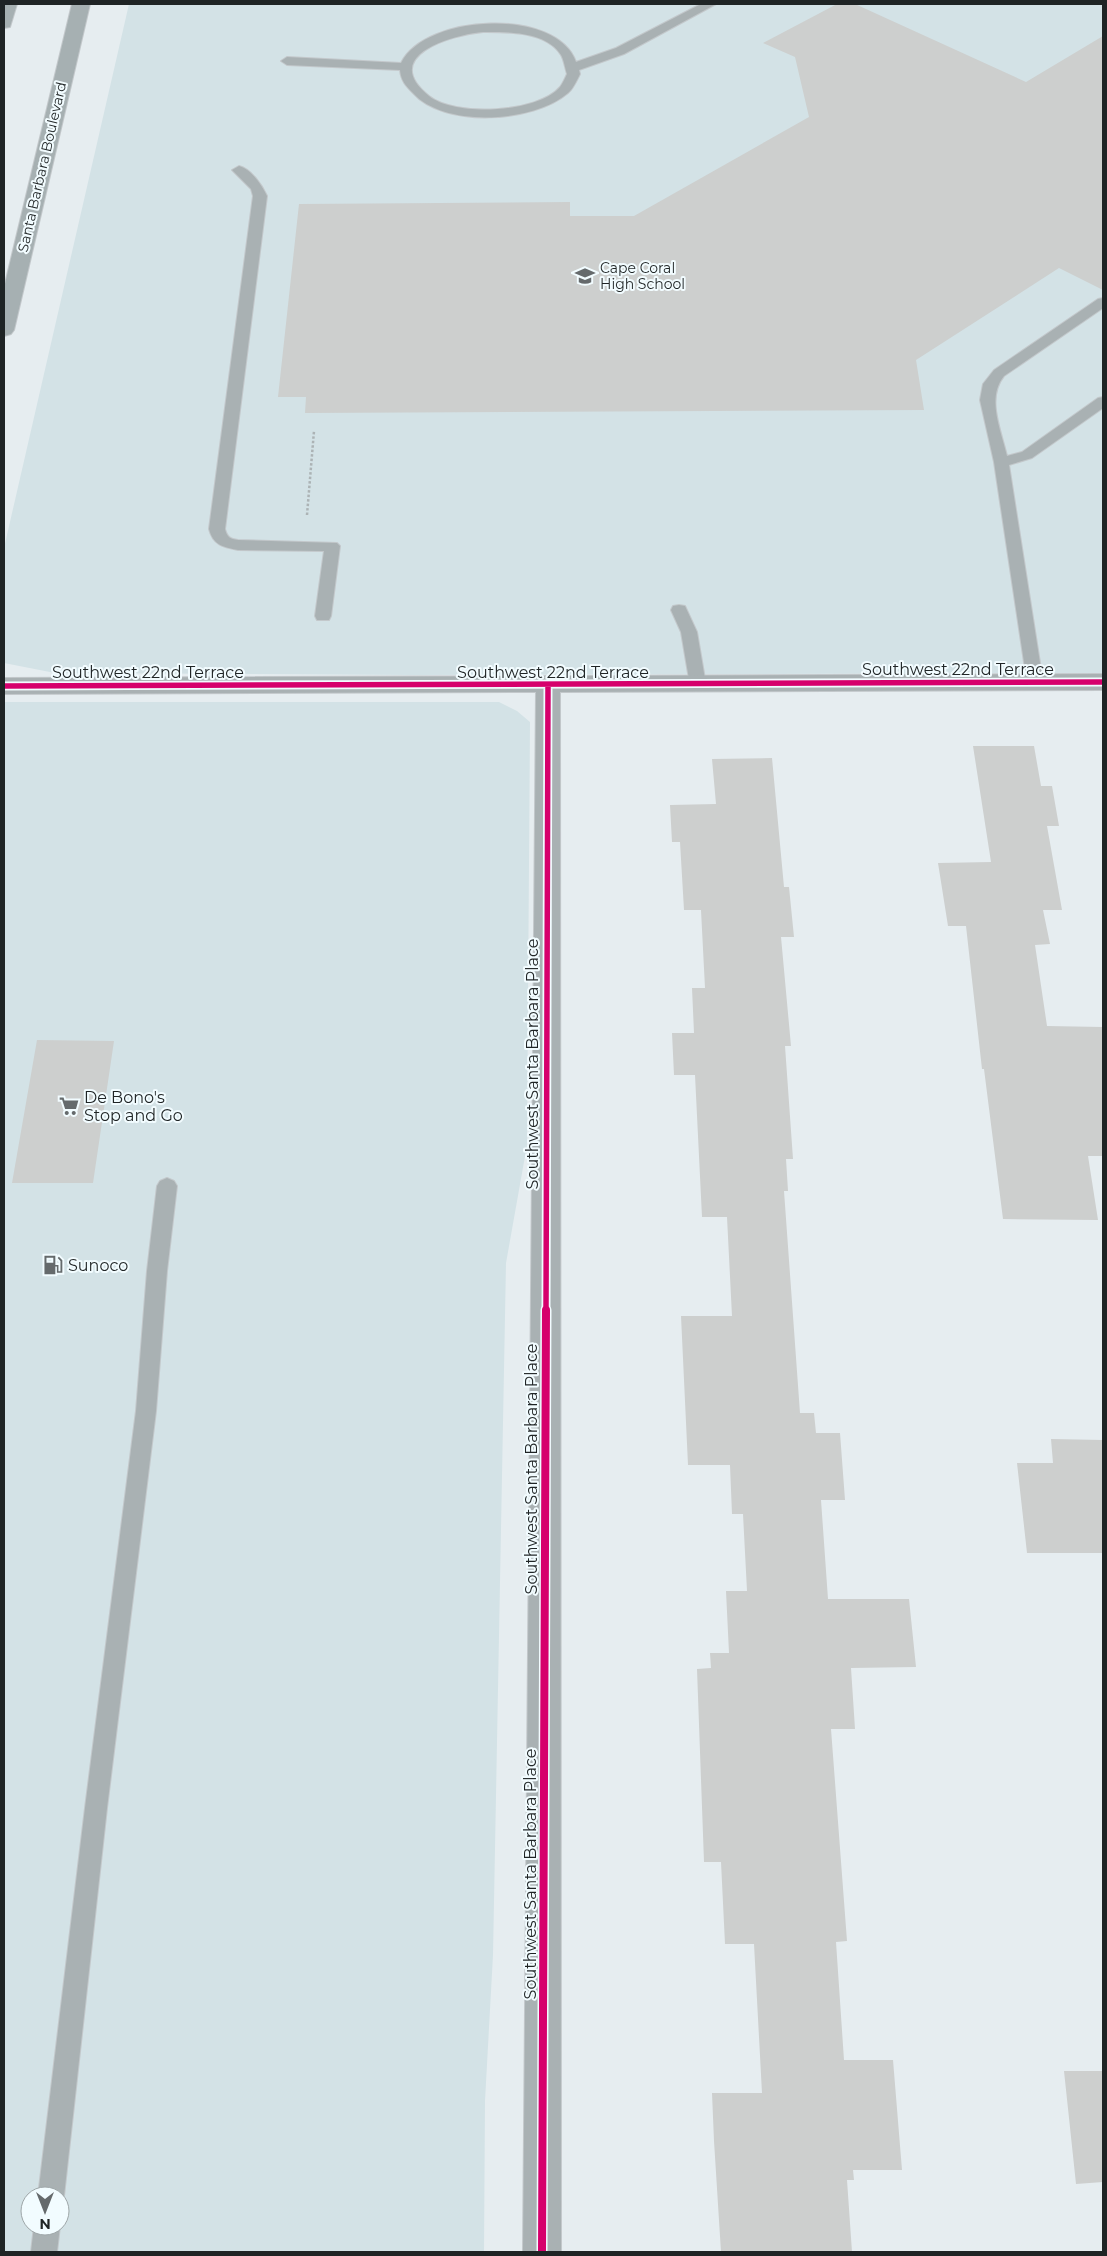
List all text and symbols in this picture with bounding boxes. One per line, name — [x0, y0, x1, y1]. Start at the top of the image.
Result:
street label: Santa Barbara Boulevard — [14, 80, 70, 254]
place label: Cape Coral High School — [600, 259, 685, 293]
school or university icon: Cape Coral High School — [574, 265, 596, 287]
street label: Southwest 22nd Terrace — [862, 660, 1054, 679]
street label: Southwest 22nd Terrace — [52, 663, 244, 682]
street label: Southwest 22nd Terrace — [457, 663, 649, 682]
street label: Southwest Santa Barbara Place — [523, 939, 542, 1189]
place label: De Bono's Stop and Go — [84, 1088, 183, 1125]
supermarket icon: De Bono's Stop and Go — [58, 1095, 80, 1117]
fuel station icon: Sunoco — [42, 1254, 64, 1276]
place label: Sunoco — [68, 1256, 128, 1275]
street label: Southwest Santa Barbara Place — [522, 1344, 541, 1594]
street label: Southwest Santa Barbara Place — [521, 1749, 540, 1999]
north arrow — [20, 2186, 70, 2236]
text: N — [39, 2215, 51, 2233]

